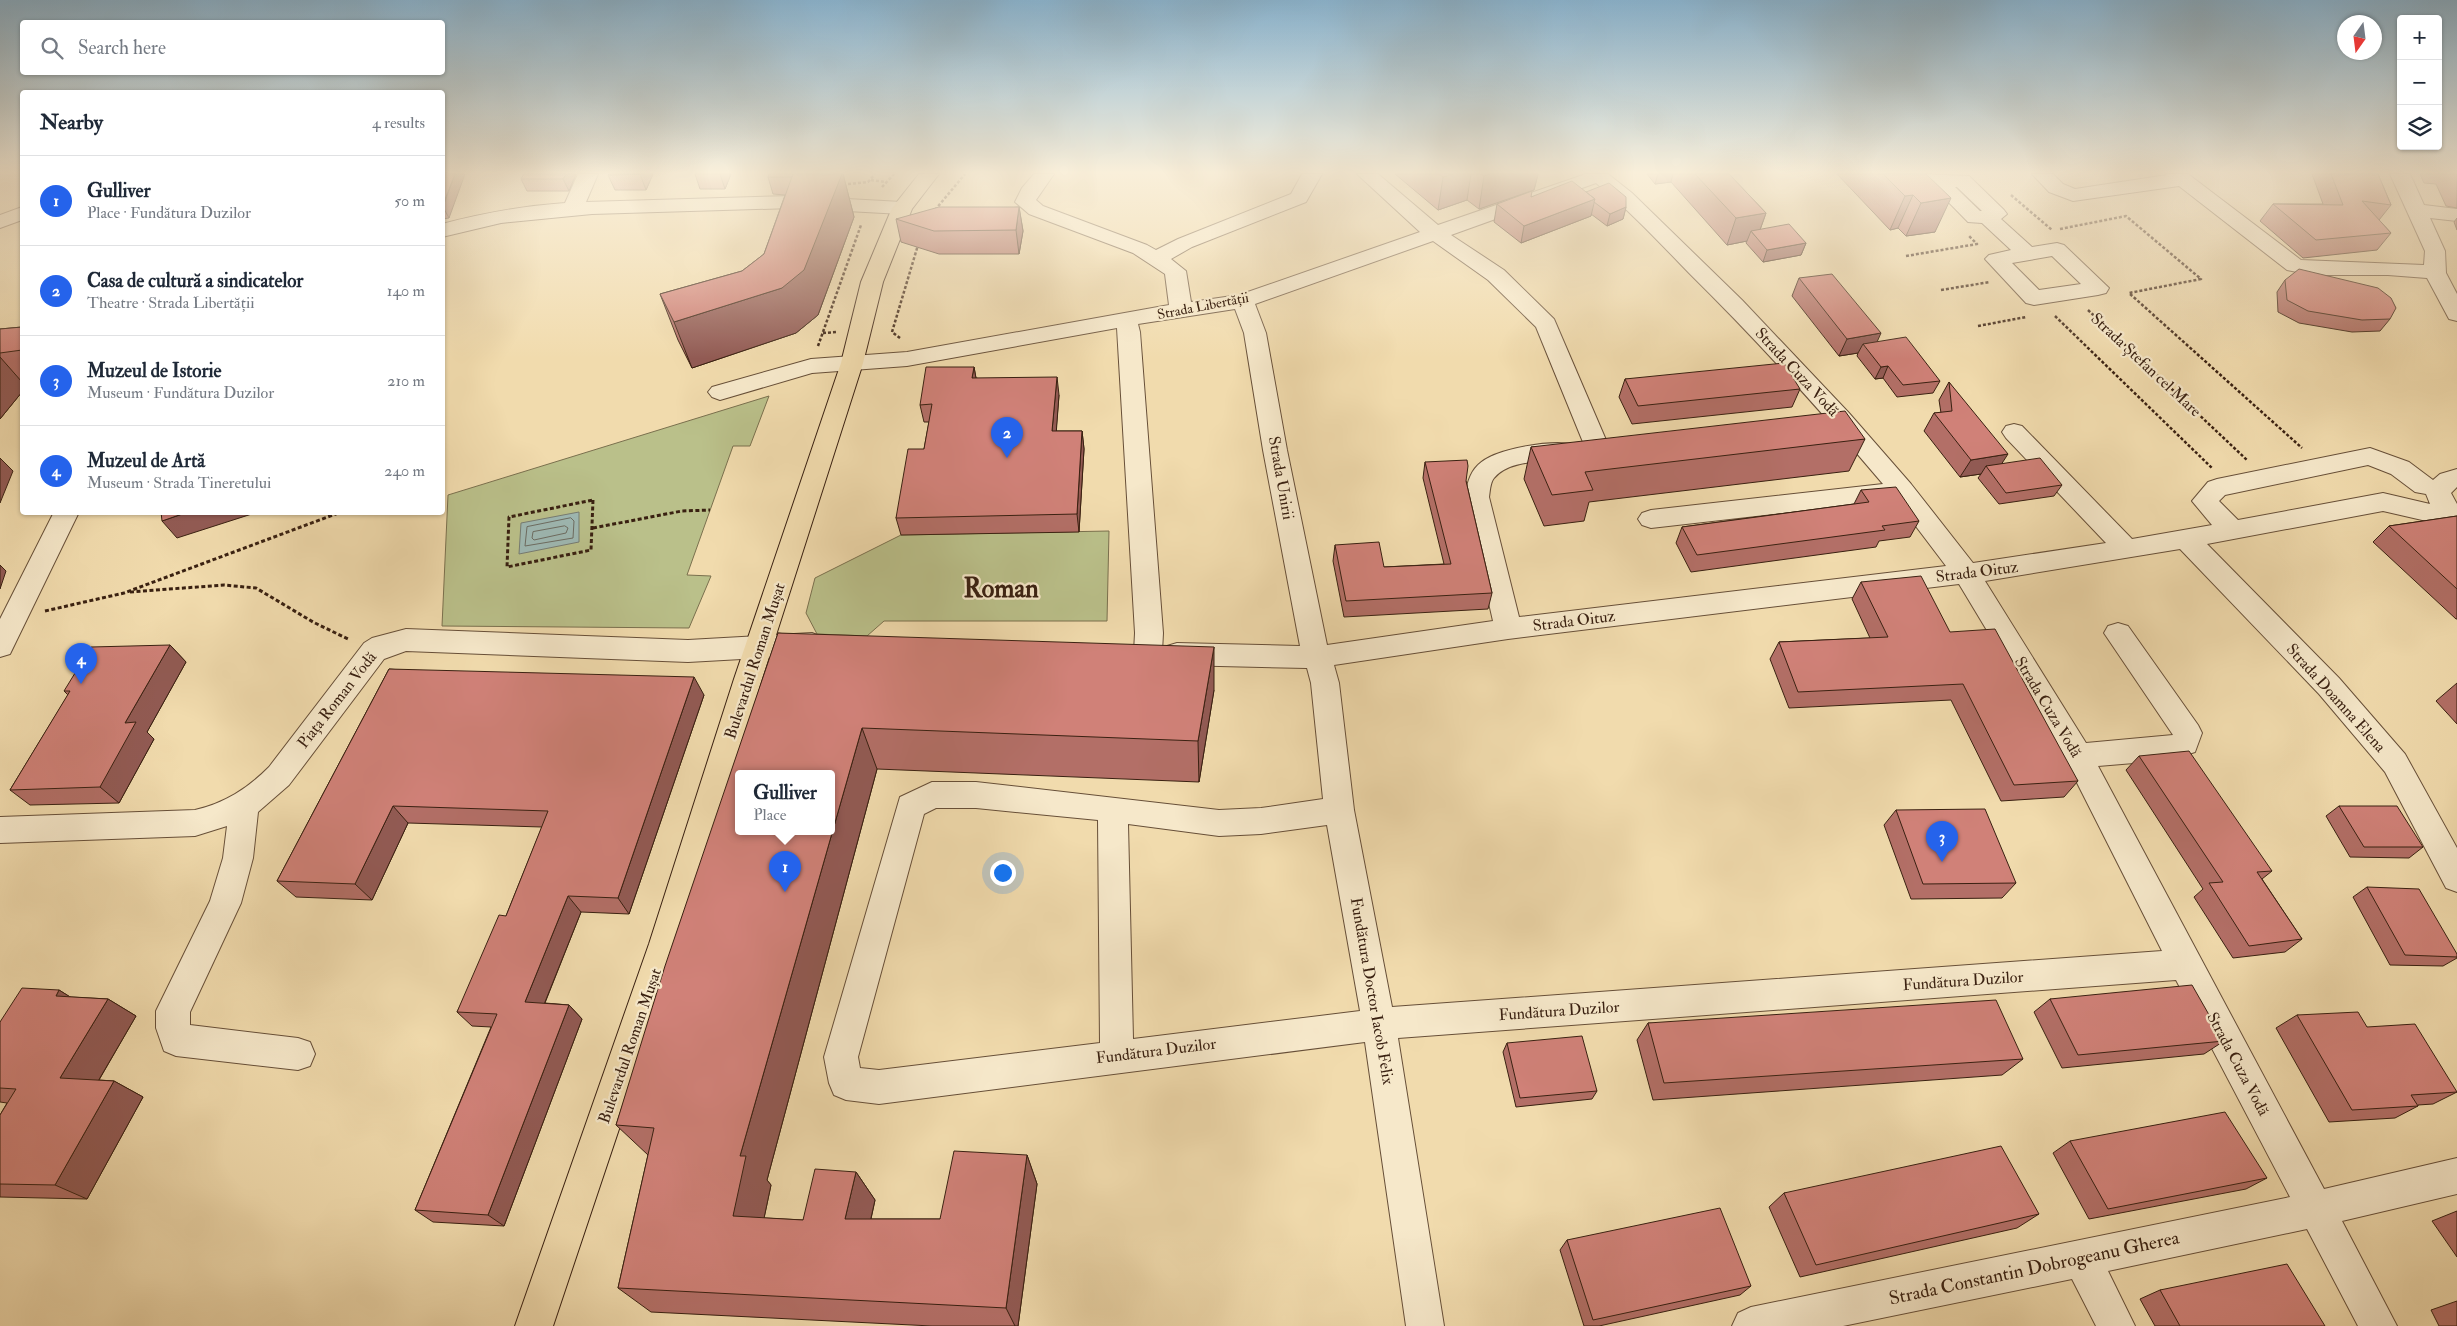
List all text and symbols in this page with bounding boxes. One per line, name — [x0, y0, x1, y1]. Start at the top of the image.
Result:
north arrow — [2337, 15, 2382, 60]
map controls — [2397, 15, 2442, 150]
button: + — [2397, 15, 2442, 60]
search box — [20, 20, 445, 75]
icon: search — [38, 34, 66, 62]
text: Search here — [78, 36, 166, 60]
button: − — [2397, 60, 2442, 105]
button: layers — [2397, 105, 2442, 150]
text: Nearby — [40, 109, 103, 136]
text: 4 results — [372, 113, 425, 133]
text: Gulliver — [87, 179, 151, 203]
text: 1 — [53, 191, 59, 211]
text: 50 m — [394, 191, 425, 211]
text: Place · Fundătura Duzilor — [87, 203, 251, 223]
text: Casa de cultură a sindicatelor — [87, 269, 303, 293]
text: 2 — [52, 281, 60, 301]
text: 140 m — [387, 281, 425, 301]
street label: Strada Libertății — [1156, 289, 1250, 323]
text: Theatre · Strada Libertății — [87, 293, 254, 313]
street label: Strada Ștefan cel Mare — [2087, 309, 2206, 422]
street label: Strada Cuza Vodă — [1751, 323, 1844, 421]
text: Muzeul de Istorie — [87, 359, 221, 383]
text: 3 — [53, 371, 59, 391]
text: 210 m — [387, 371, 425, 391]
text: Museum · Fundătura Duzilor — [87, 383, 274, 403]
pin: 2 — [991, 417, 1023, 458]
street label: Strada Unirii — [1264, 435, 1298, 521]
text: Muzeul de Artă — [87, 449, 205, 473]
text: 4 — [52, 461, 60, 481]
text: 240 m — [384, 461, 425, 481]
text: Museum · Strada Tineretului — [87, 473, 271, 493]
street label: Strada Oituz — [1935, 557, 2020, 587]
district label: Roman — [963, 573, 1039, 605]
street label: Bulevardul Roman Mușat — [720, 581, 790, 741]
street label: Strada Oituz — [1532, 606, 1617, 636]
street label: Strada Doamna Elena — [2282, 639, 2390, 757]
pin: 4 — [65, 643, 97, 684]
street label: Piața Roman Vodă — [293, 647, 381, 752]
street label: Strada Cuza Vodă — [2010, 653, 2086, 761]
popup — [735, 770, 835, 835]
text: Gulliver — [753, 781, 817, 805]
text: Place — [753, 805, 786, 825]
pin: 3 — [1926, 821, 1958, 862]
pin: 1 — [769, 851, 801, 892]
your location — [990, 860, 1016, 886]
street label: Fundătura Doctor Iacob Felix — [1346, 896, 1398, 1086]
street label: Bulevardul Roman Mușat — [594, 966, 666, 1126]
street label: Fundătura Duzilor — [1902, 967, 2024, 995]
street label: Fundătura Duzilor — [1498, 997, 1620, 1025]
street label: Strada Cuza Vodă — [2202, 1009, 2274, 1119]
street label: Fundătura Duzilor — [1095, 1034, 1217, 1068]
street label: Strada Constantin Dobrogeanu Gherea — [1887, 1225, 2181, 1311]

